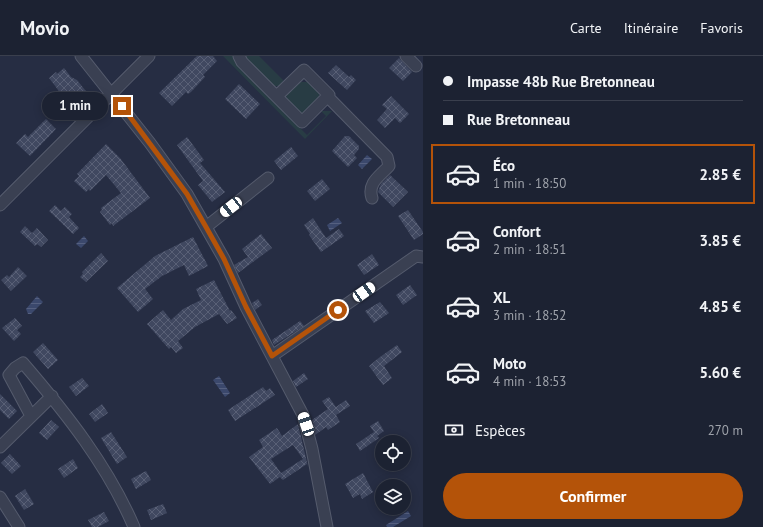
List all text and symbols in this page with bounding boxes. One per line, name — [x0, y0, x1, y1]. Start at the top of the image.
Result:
text: Movio — [20, 16, 70, 40]
text: Carte — [570, 19, 602, 37]
text: Itinéraire — [624, 19, 678, 37]
text: Favoris — [700, 19, 743, 37]
text: Impasse 48b Rue Bretonneau — [467, 72, 655, 91]
callout: 1 min — [42, 92, 108, 120]
text: 1 min — [59, 97, 91, 114]
route end — [113, 97, 131, 115]
text: Rue Bretonneau — [467, 110, 570, 129]
icon: car — [445, 156, 481, 192]
text: Éco — [493, 156, 515, 175]
text: 2.85 € — [699, 165, 741, 184]
text: 1 min · 18:50 — [493, 175, 566, 192]
car — [218, 195, 244, 219]
icon: car — [445, 222, 481, 258]
text: Confort — [493, 222, 541, 241]
text: 3.85 € — [699, 231, 741, 250]
text: 2 min · 18:51 — [493, 241, 566, 258]
car — [351, 280, 377, 304]
icon: car — [445, 288, 481, 324]
text: XL — [493, 288, 510, 307]
text: 4.85 € — [699, 297, 741, 316]
route start — [329, 301, 347, 319]
text: 3 min · 18:52 — [493, 307, 566, 324]
icon: car — [445, 354, 481, 390]
text: Moto — [493, 354, 526, 373]
text: 5.60 € — [699, 363, 741, 382]
text: 4 min · 18:53 — [493, 373, 566, 390]
car — [296, 411, 316, 437]
icon: cash — [443, 419, 465, 441]
text: Espèces — [475, 421, 525, 440]
text: 270 m — [708, 422, 743, 439]
map controls — [375, 435, 411, 515]
button: locate — [375, 435, 411, 471]
button: Confirmer — [443, 473, 743, 519]
button: layers — [375, 479, 411, 515]

